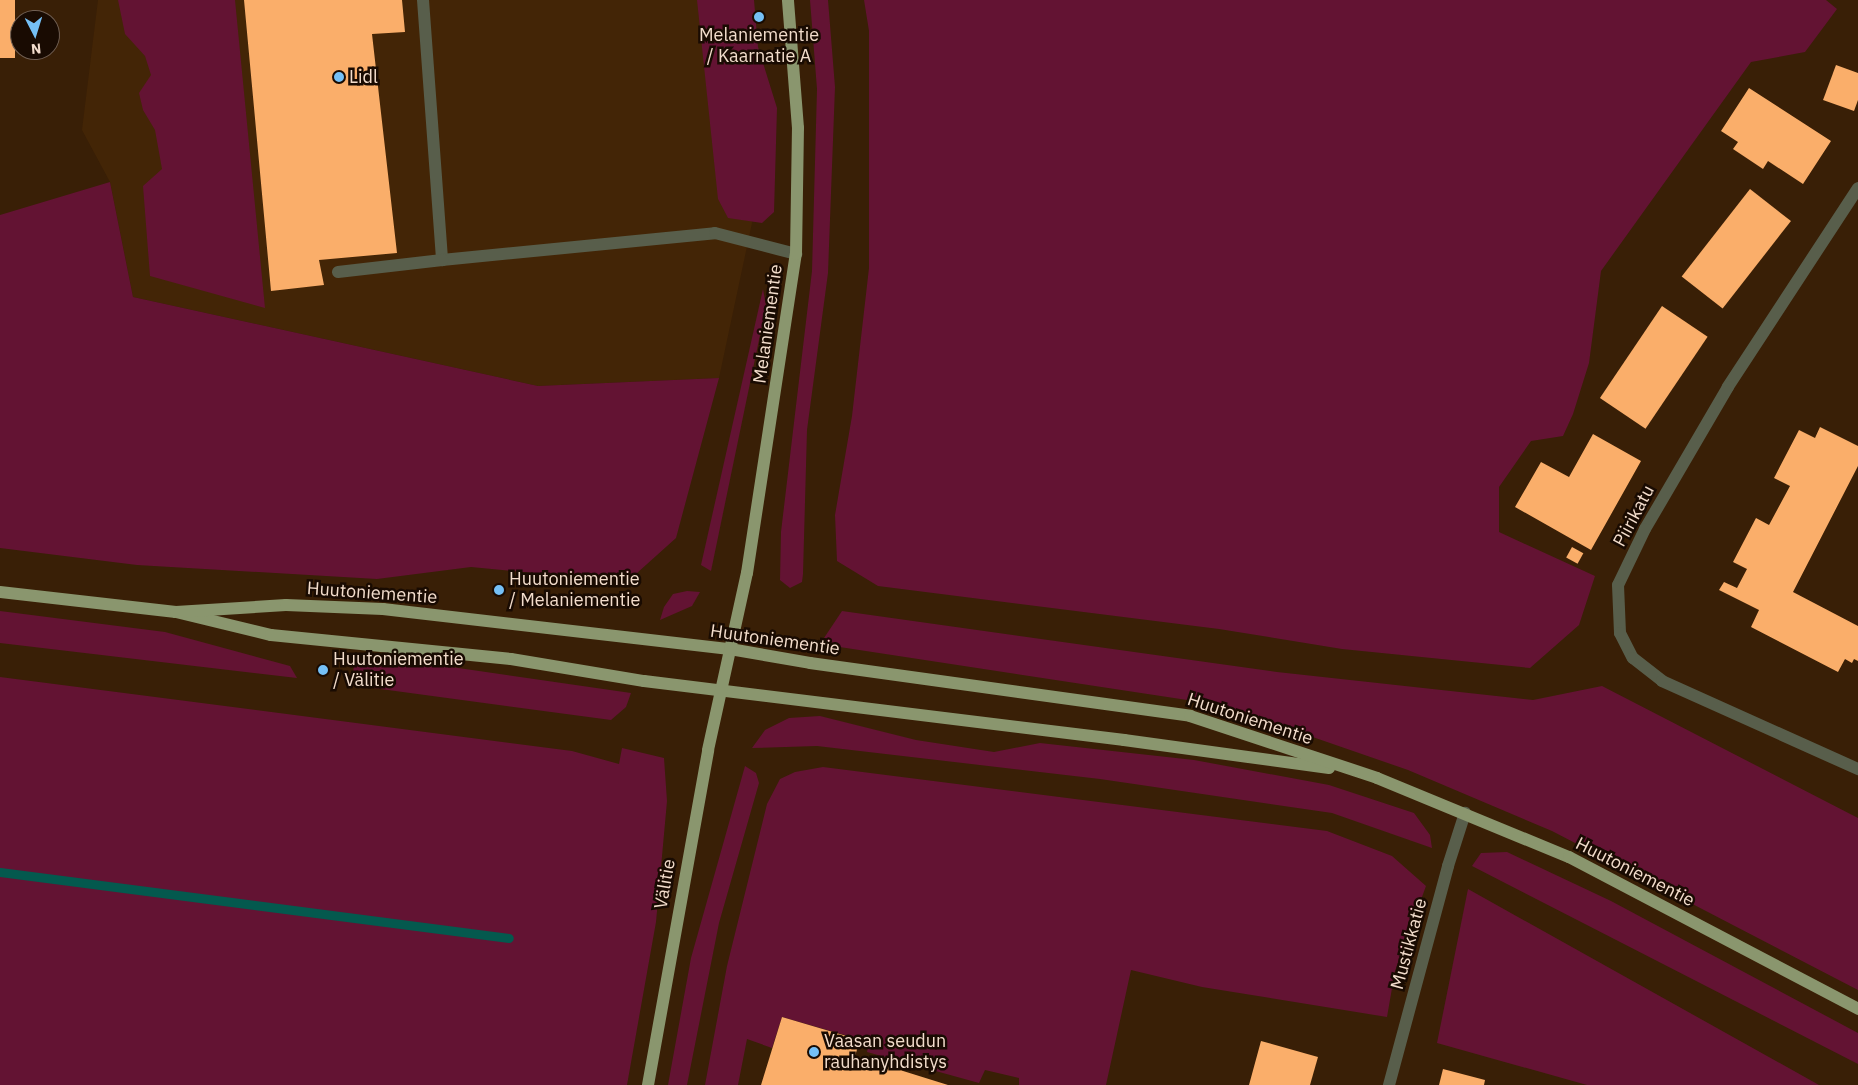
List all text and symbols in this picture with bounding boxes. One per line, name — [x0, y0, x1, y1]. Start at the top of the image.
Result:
north arrow — [10, 10, 60, 60]
marker: Melaniementie / Kaarnatie A — [753, 11, 765, 23]
place label: Melaniementie / Kaarnatie A — [699, 25, 819, 68]
text: N — [30, 40, 42, 58]
place label: Lidl — [349, 66, 378, 88]
marker: Lidl — [333, 71, 345, 83]
street label: Melaniementie — [749, 263, 787, 385]
street label: Piirikatu — [1609, 482, 1659, 550]
place label: Huutoniementie / Melaniementie — [509, 569, 640, 612]
street label: Huutoniementie — [306, 578, 438, 608]
marker: Huutoniementie / Melaniementie — [493, 584, 505, 596]
street label: Huutoniementie — [709, 620, 841, 660]
place label: Huutoniementie / Välitie — [333, 649, 464, 692]
marker: Huutoniementie / Välitie — [317, 664, 329, 676]
street label: Huutoniementie — [1185, 689, 1315, 749]
street label: Huutoniementie — [1572, 833, 1698, 911]
street label: Välitie — [650, 857, 680, 911]
street label: Mustikkatie — [1386, 896, 1432, 992]
place label: Vaasan seudun rauhanyhdistys — [824, 1031, 947, 1074]
marker: Vaasan seudun rauhanyhdistys — [808, 1046, 820, 1058]

